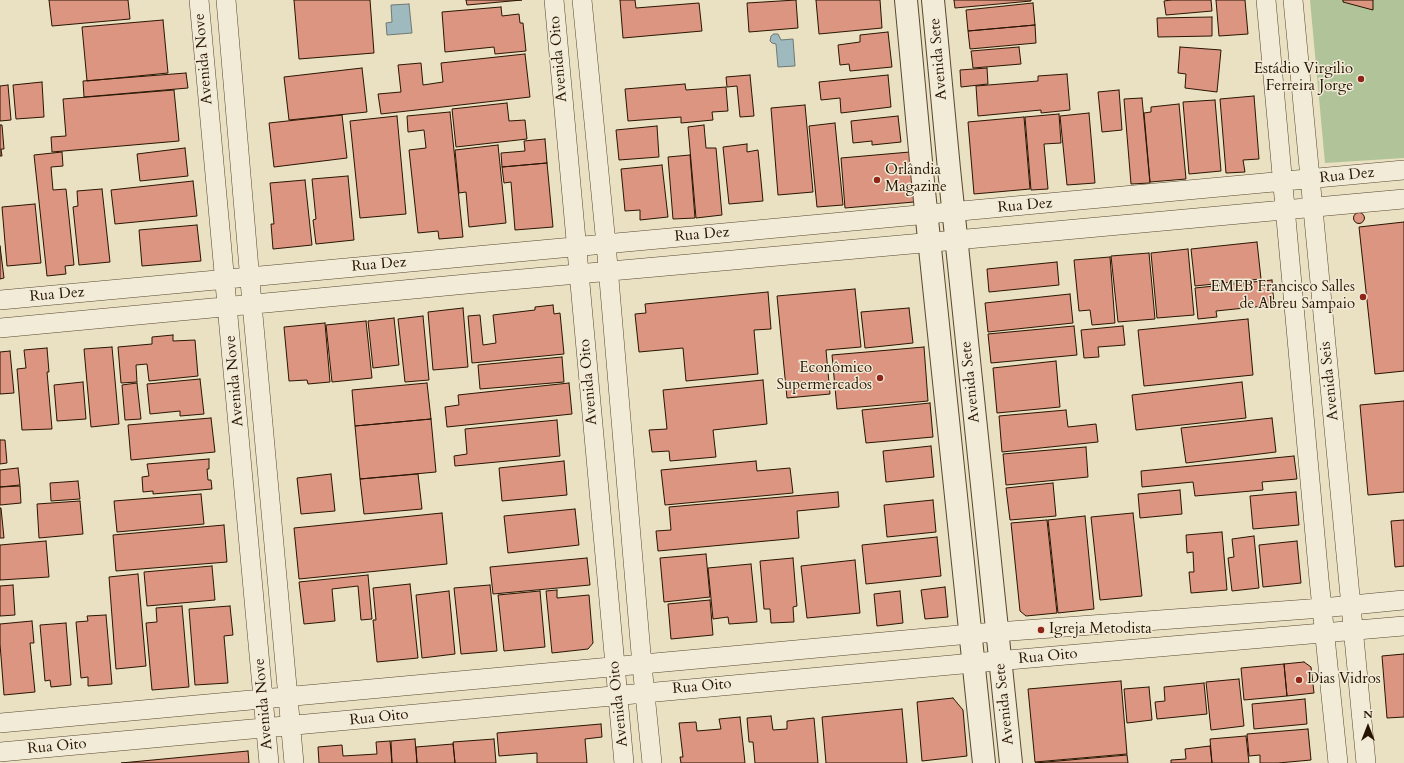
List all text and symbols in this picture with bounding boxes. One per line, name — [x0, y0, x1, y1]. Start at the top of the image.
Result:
street label: Avenida Nove — [191, 13, 217, 105]
street label: Avenida Oito — [546, 15, 572, 103]
street label: Avenida Sete — [926, 17, 952, 101]
place label: Estádio Virgilio Ferreira Jorge — [1254, 61, 1353, 96]
marker: Estádio Virgilio Ferreira Jorge — [1356, 74, 1366, 84]
place label: Orlândia Magazine — [885, 162, 947, 197]
street label: Rua Dez — [1319, 164, 1375, 188]
marker: Orlândia Magazine — [872, 175, 882, 185]
street label: Rua Dez — [997, 195, 1053, 217]
street label: Rua Dez — [674, 224, 730, 246]
street label: Rua Dez — [351, 254, 407, 276]
place label: EMEB Francisco Salles de Abreu Sampaio — [1211, 279, 1355, 314]
street label: Rua Dez — [29, 284, 85, 306]
marker: EMEB Francisco Salles de Abreu Sampaio — [1358, 292, 1368, 302]
street label: Avenida Nove — [222, 335, 248, 427]
street label: Avenida Oito — [576, 338, 602, 426]
street label: Avenida Sete — [958, 340, 984, 424]
street label: Avenida Seis — [1317, 340, 1343, 422]
place label: Econômico Supermercados — [777, 360, 872, 395]
marker: Econômico Supermercados — [875, 373, 885, 383]
place label: Igreja Metodista — [1049, 621, 1152, 639]
marker: Igreja Metodista — [1036, 625, 1046, 635]
street label: Rua Oito — [1018, 645, 1078, 669]
street label: Avenida Nove — [251, 658, 277, 750]
street label: Avenida Oito — [606, 660, 632, 748]
street label: Avenida Sete — [992, 662, 1018, 746]
place label: Dias Vidros — [1307, 671, 1381, 689]
street label: Rua Oito — [672, 675, 732, 699]
marker: Dias Vidros — [1294, 675, 1304, 685]
street label: Rua Oito — [349, 706, 409, 730]
north arrow — [1348, 707, 1388, 747]
text: N — [1363, 707, 1373, 722]
street label: Rua Oito — [27, 735, 87, 759]

